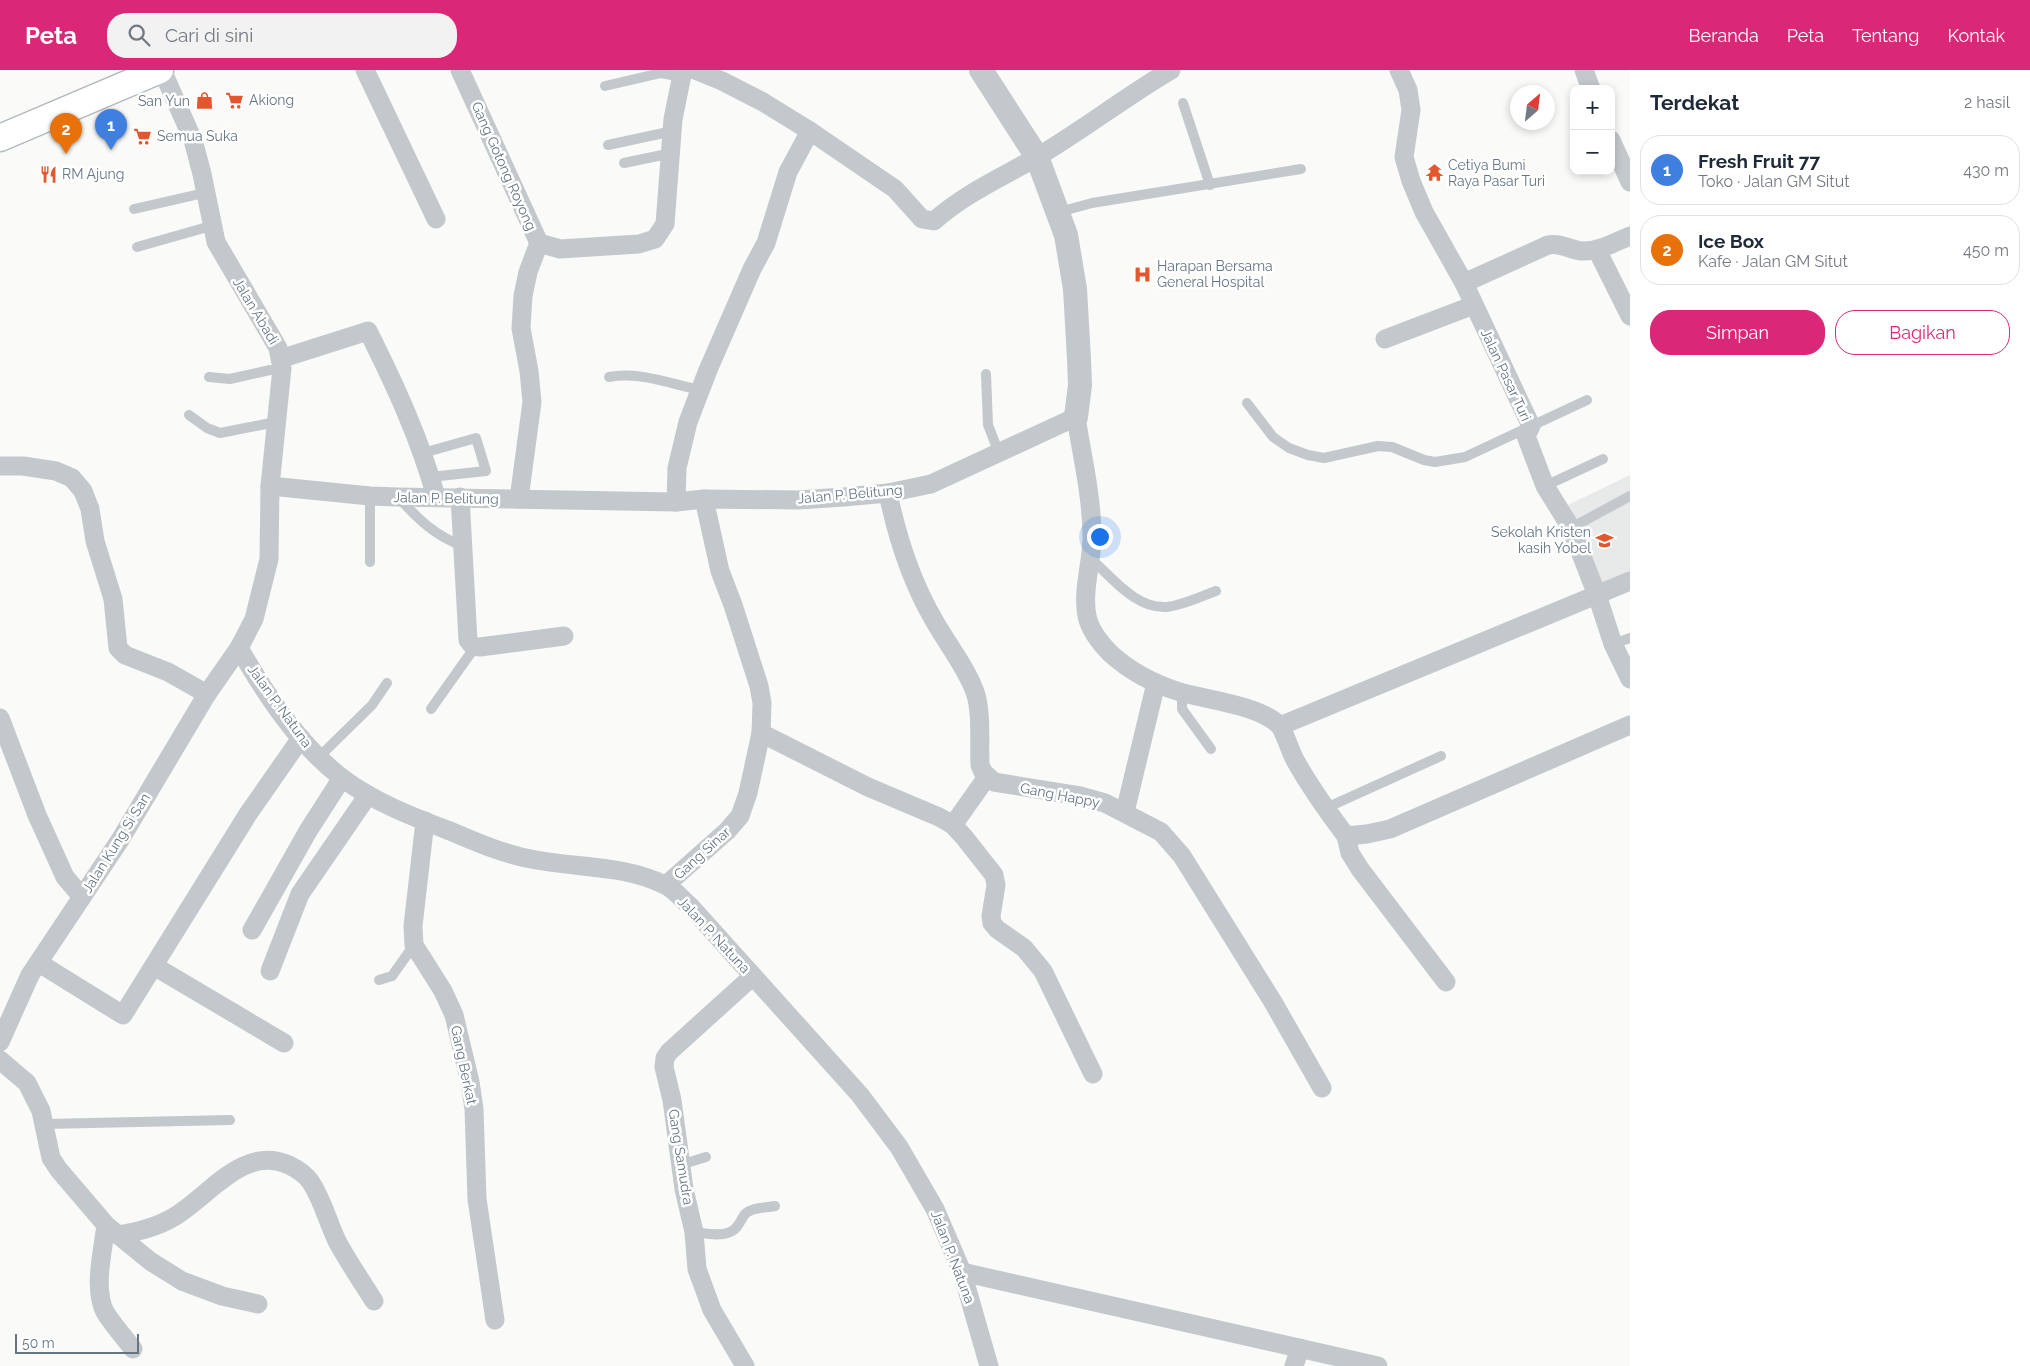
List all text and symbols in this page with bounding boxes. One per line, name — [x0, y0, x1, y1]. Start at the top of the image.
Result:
search box — [107, 13, 457, 58]
text: Peta — [25, 21, 77, 50]
icon: search — [125, 21, 153, 49]
text: Cari di sini — [165, 24, 253, 46]
text: Beranda — [1689, 25, 1759, 46]
text: Peta — [1787, 25, 1824, 46]
text: Tentang — [1852, 25, 1919, 46]
text: Kontak — [1947, 25, 2005, 46]
north arrow — [1510, 85, 1555, 130]
map controls — [1570, 85, 1615, 175]
button: + — [1570, 85, 1615, 130]
supermarket icon: Akiong — [225, 90, 245, 110]
text: Terdekat — [1650, 90, 1739, 115]
shop icon: San Yun — [194, 91, 214, 111]
place label: Akiong — [249, 92, 294, 108]
place label: San Yun — [138, 93, 190, 109]
text: 2 hasil — [1964, 93, 2010, 112]
street label: Gang Gotong Royong — [468, 99, 540, 233]
pin: 1 — [95, 109, 127, 150]
pin: 2 — [50, 113, 82, 154]
supermarket icon: Semua Suka — [133, 126, 153, 146]
place label: Semua Suka — [157, 128, 238, 144]
button: − — [1570, 130, 1615, 175]
text: Fresh Fruit 77 — [1698, 150, 1820, 172]
place label: Cetiya Bumi Raya Pasar Turi — [1448, 157, 1545, 189]
text: 1 — [1663, 161, 1671, 180]
text: 430 m — [1963, 161, 2009, 180]
temple icon: Cetiya Bumi Raya Pasar Turi — [1424, 163, 1444, 183]
restaurant icon: RM Ajung — [38, 164, 58, 184]
place label: RM Ajung — [62, 166, 124, 182]
text: Toko · Jalan GM Situt — [1698, 172, 1850, 191]
text: Ice Box — [1698, 230, 1764, 252]
text: 2 — [1662, 241, 1672, 260]
text: 450 m — [1963, 241, 2009, 260]
text: Kafe · Jalan GM Situt — [1698, 252, 1848, 271]
place label: Harapan Bersama General Hospital — [1157, 258, 1273, 290]
hospital icon: Harapan Bersama General Hospital — [1133, 264, 1153, 284]
street label: Jalan Abadi — [230, 275, 282, 347]
button: Simpan — [1650, 310, 1825, 355]
button: Bagikan — [1835, 310, 2010, 355]
street label: Jalan Pasar Turi — [1478, 327, 1534, 423]
street label: Jalan P. Belitung — [797, 481, 903, 507]
street label: Jalan P. Belitung — [393, 489, 499, 507]
your location — [1087, 524, 1113, 550]
place label: Sekolah Kristen kasih Yobel — [1491, 524, 1591, 556]
school or university icon: Sekolah Kristen kasih Yobel — [1595, 530, 1615, 550]
street label: Jalan P. Natuna — [245, 662, 315, 750]
street label: Gang Happy — [1019, 779, 1101, 811]
street label: Jalan Kung Si San — [79, 790, 153, 896]
street label: Gang Sinar — [671, 823, 734, 882]
street label: Jalan P. Natuna — [675, 894, 753, 976]
street label: Gang Berkat — [448, 1024, 480, 1106]
street label: Gang Samudra — [666, 1108, 696, 1206]
street label: Jalan P. Natuna — [928, 1208, 978, 1306]
scale bar — [15, 1331, 139, 1354]
text: 50 m — [22, 1335, 55, 1351]

